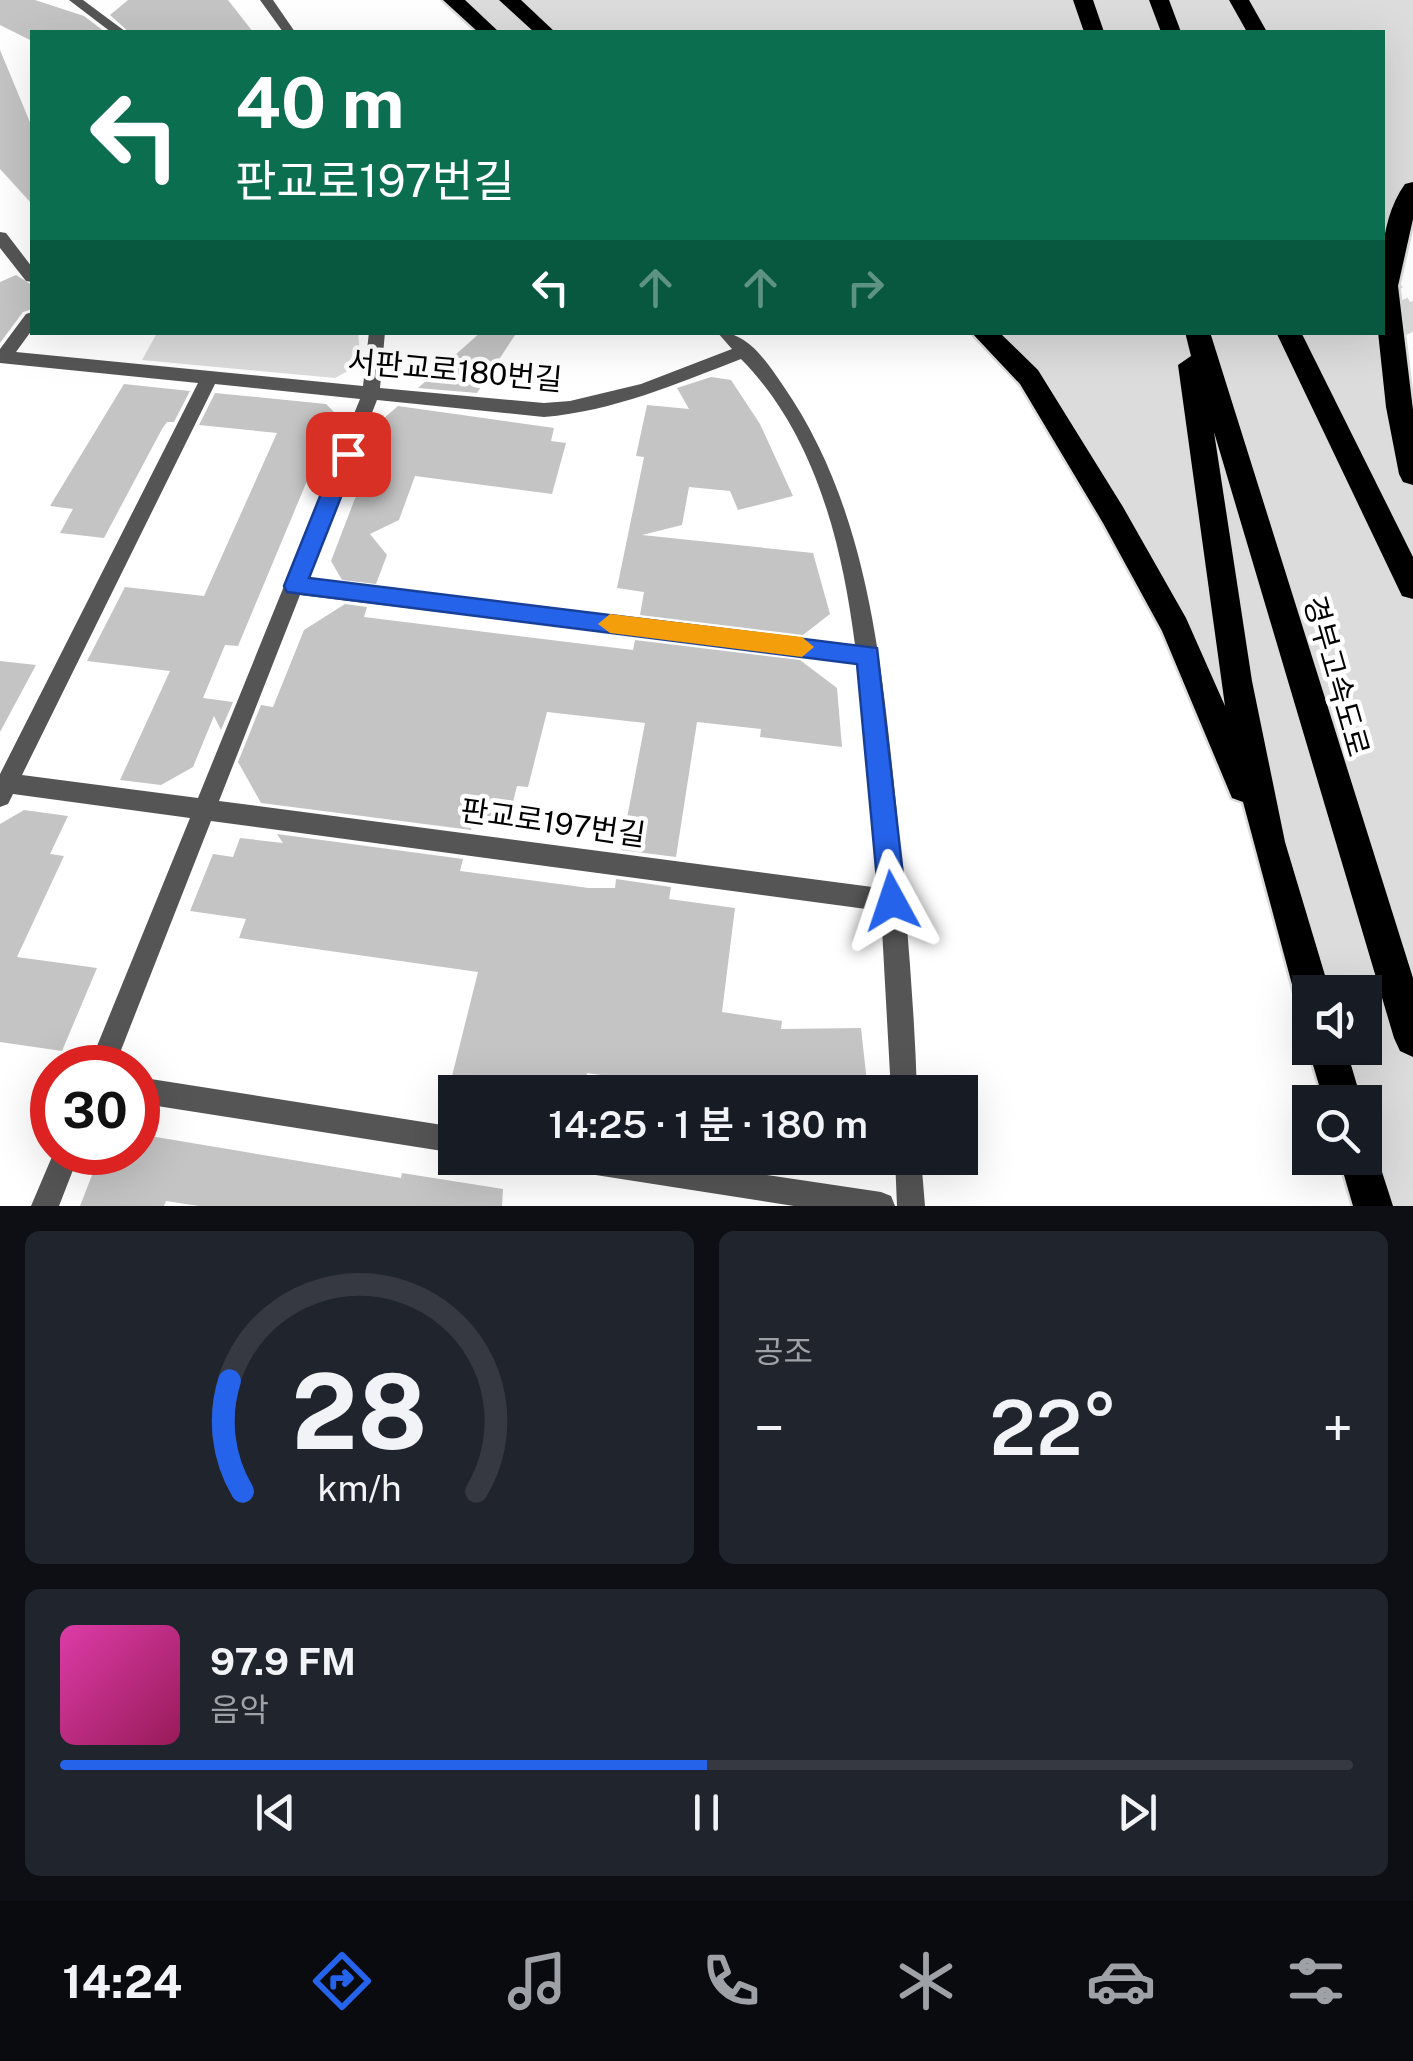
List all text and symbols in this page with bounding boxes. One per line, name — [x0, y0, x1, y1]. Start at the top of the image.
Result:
text: 40 m — [235, 61, 405, 144]
icon: left — [70, 70, 200, 200]
text: 판교로197번길 — [235, 154, 515, 207]
icon: left — [523, 260, 578, 315]
icon: ahead — [628, 260, 683, 315]
icon: ahead — [733, 260, 788, 315]
icon: right — [838, 260, 893, 315]
street label: 서판교로180번길 — [346, 343, 564, 397]
pin — [306, 412, 391, 497]
icon: arrive — [321, 427, 376, 482]
street label: 경부고속도로 — [1297, 591, 1377, 761]
street label: 판교로197번길 — [458, 791, 648, 853]
position arrow — [840, 849, 944, 953]
map controls — [1292, 975, 1382, 1175]
button: sound — [1292, 975, 1382, 1065]
speed limit sign: 30 — [30, 1045, 160, 1175]
button: search — [1292, 1085, 1382, 1175]
text: 14:25 · 1 분 · 180 m — [548, 1102, 868, 1147]
text: 공조 — [754, 1333, 813, 1370]
text: 28 — [292, 1350, 427, 1472]
text: 22° — [990, 1384, 1117, 1472]
text: − — [754, 1396, 785, 1460]
text: + — [1323, 1396, 1353, 1460]
text: km/h — [317, 1467, 402, 1509]
text: 97.9 FM — [210, 1639, 356, 1684]
text: 음악 — [210, 1691, 269, 1728]
icon: previous — [248, 1785, 303, 1840]
icon: pause — [679, 1785, 734, 1840]
icon: next — [1110, 1785, 1165, 1840]
icon: directions — [307, 1946, 377, 2016]
icon: music — [502, 1946, 572, 2016]
icon: phone — [696, 1946, 766, 2016]
icon: climate — [891, 1946, 961, 2016]
icon: car — [1086, 1946, 1156, 2016]
icon: filters — [1281, 1946, 1351, 2016]
text: 14:24 — [62, 1955, 182, 2008]

